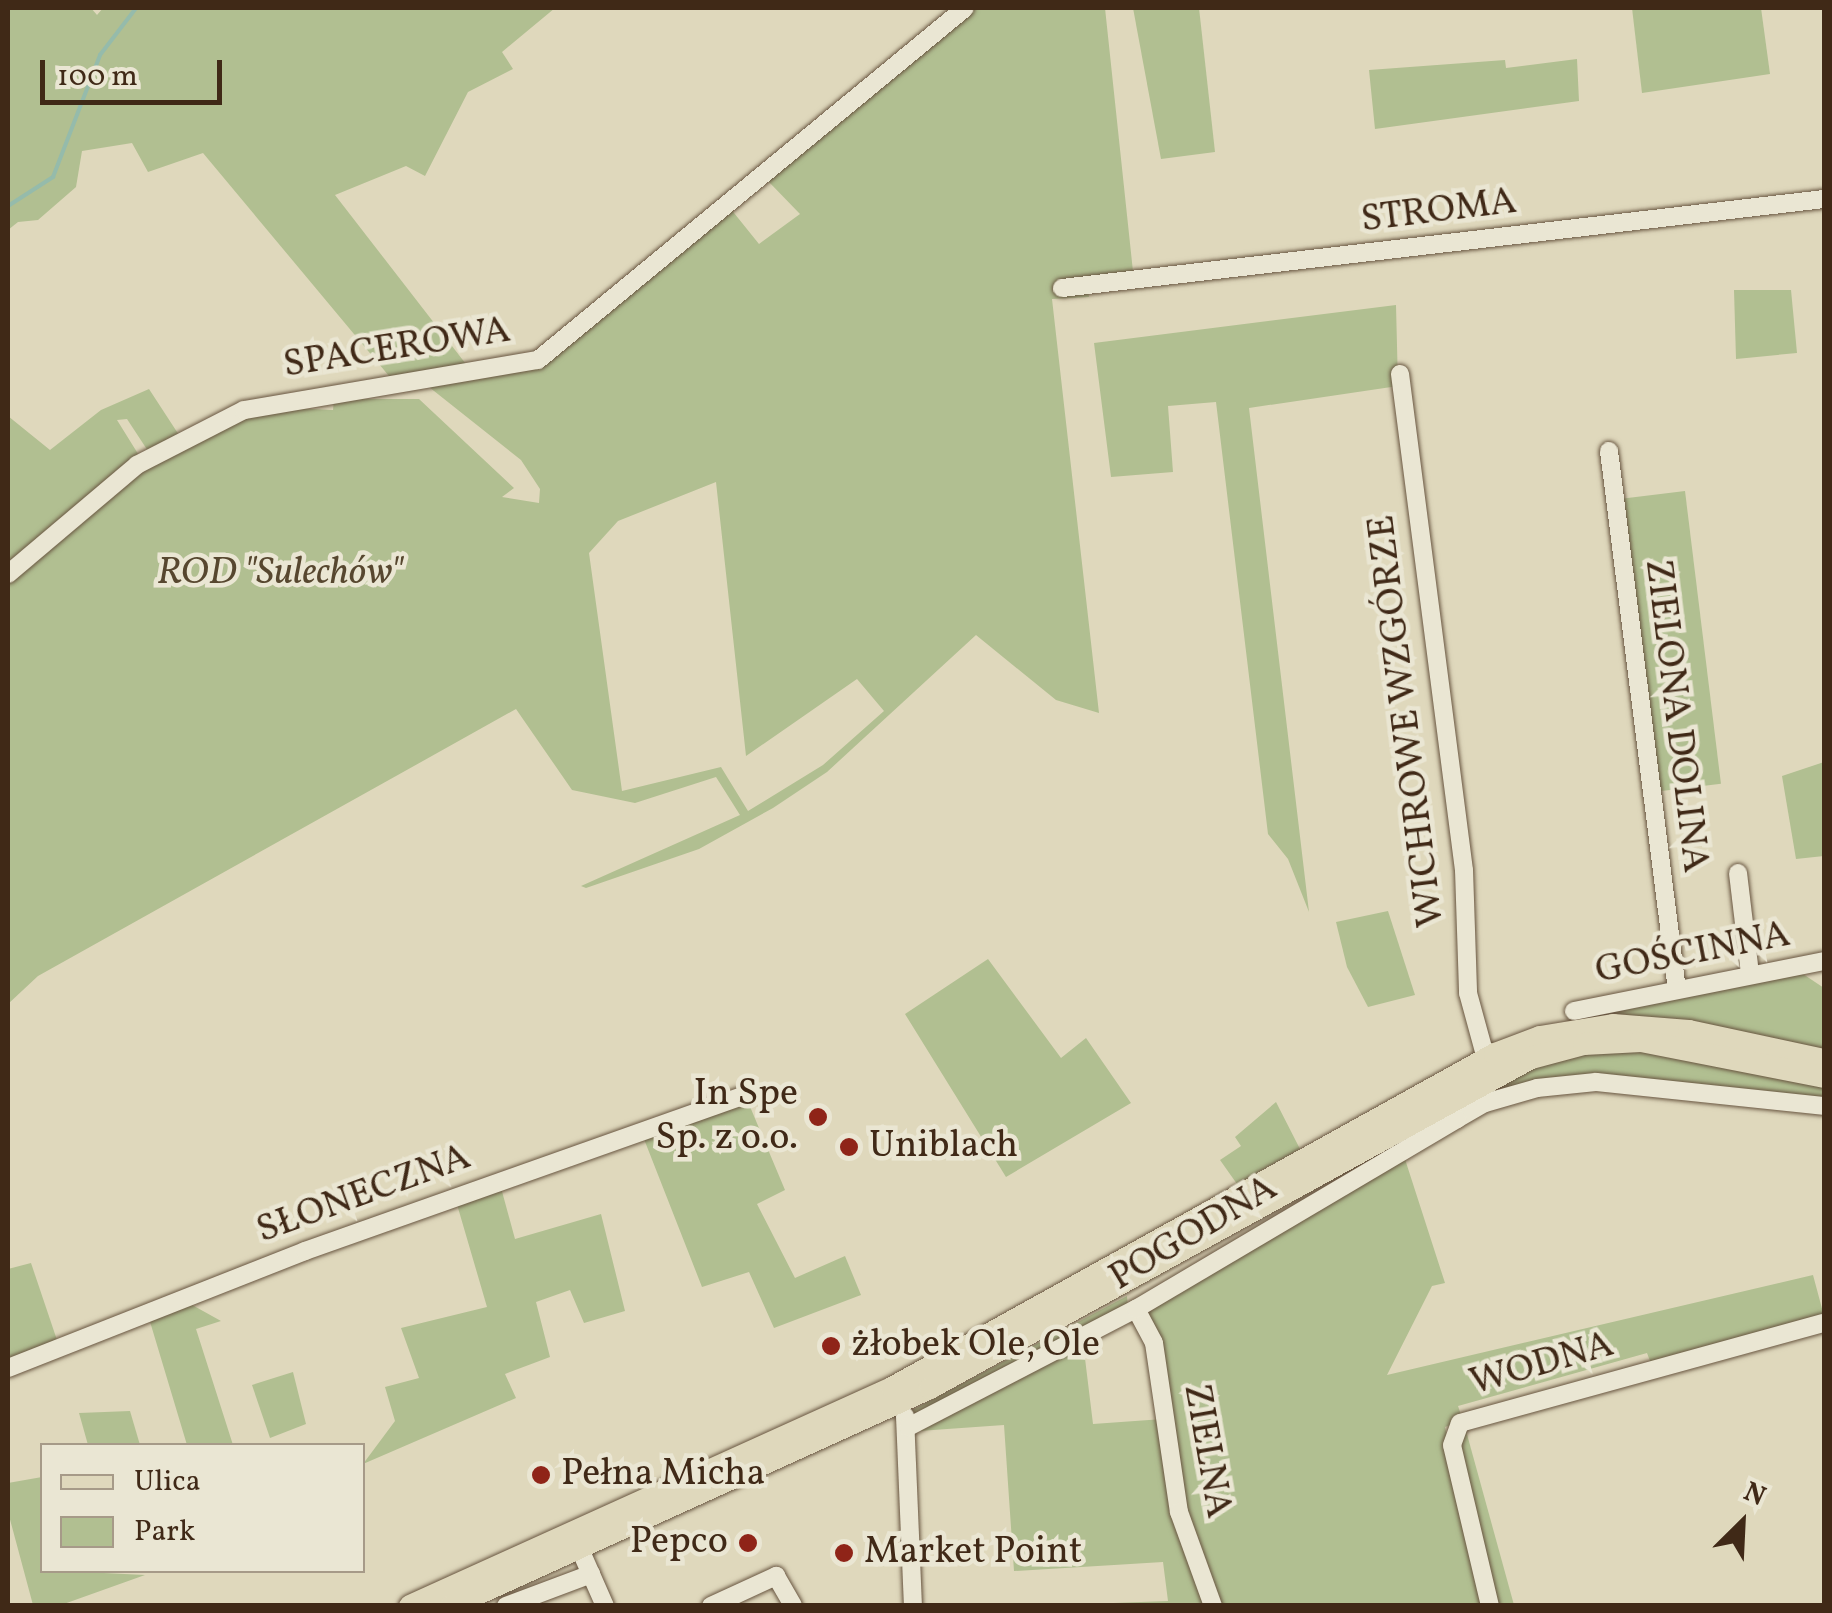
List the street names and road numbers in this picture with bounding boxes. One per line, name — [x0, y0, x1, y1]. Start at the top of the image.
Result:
street label: STROMA — [1359, 180, 1519, 244]
street label: SPACEROWA — [280, 309, 514, 389]
street label: WICHROWE WZGÓRZE — [1360, 512, 1456, 930]
street label: ZIELONA DOLINA — [1633, 557, 1717, 875]
street label: GOŚCINNA — [1592, 913, 1794, 995]
street label: SŁONECZNA — [251, 1135, 477, 1255]
street label: POGODNA — [1102, 1166, 1286, 1302]
street label: WODNA — [1465, 1323, 1619, 1407]
street label: ZIELNA — [1172, 1380, 1240, 1522]

